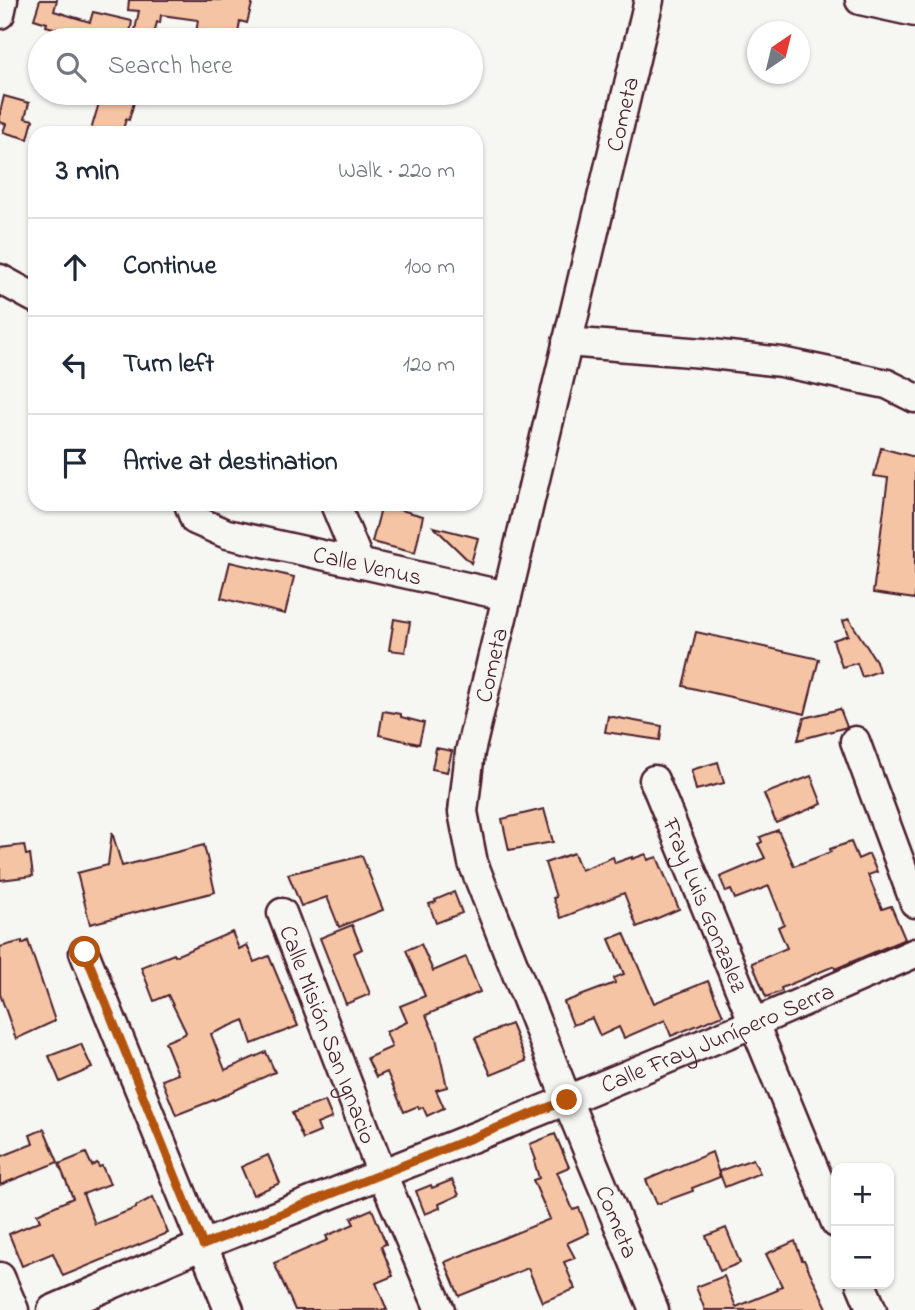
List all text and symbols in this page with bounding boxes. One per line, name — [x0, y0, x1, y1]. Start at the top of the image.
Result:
north arrow — [747, 21, 810, 84]
search box — [28, 28, 483, 105]
icon: search — [52, 48, 90, 86]
text: Search here — [108, 48, 233, 86]
street label: Cometa — [599, 74, 650, 156]
text: 3 min — [56, 150, 119, 194]
text: Walk · 220 m — [338, 155, 455, 188]
icon: ahead — [56, 248, 94, 286]
text: Continue — [123, 248, 216, 286]
text: 100 m — [404, 251, 455, 284]
icon: left — [56, 346, 94, 384]
text: Turn left — [123, 346, 214, 384]
text: 120 m — [403, 349, 455, 382]
icon: arrive — [56, 444, 94, 482]
text: Arrive at destination — [123, 444, 338, 482]
street label: Calle Venus — [309, 539, 425, 597]
street label: Cometa — [468, 625, 519, 707]
street label: Fray Luis Gonzalez — [651, 812, 755, 999]
street label: Calle Misión San Ignacio — [268, 921, 384, 1150]
route start — [69, 936, 100, 967]
street label: Calle Fray Junípero Serra — [596, 975, 840, 1104]
route end — [551, 1084, 582, 1115]
map controls — [831, 1163, 894, 1289]
button: + — [831, 1163, 894, 1226]
street label: Cometa — [584, 1181, 646, 1264]
button: − — [831, 1226, 894, 1289]

